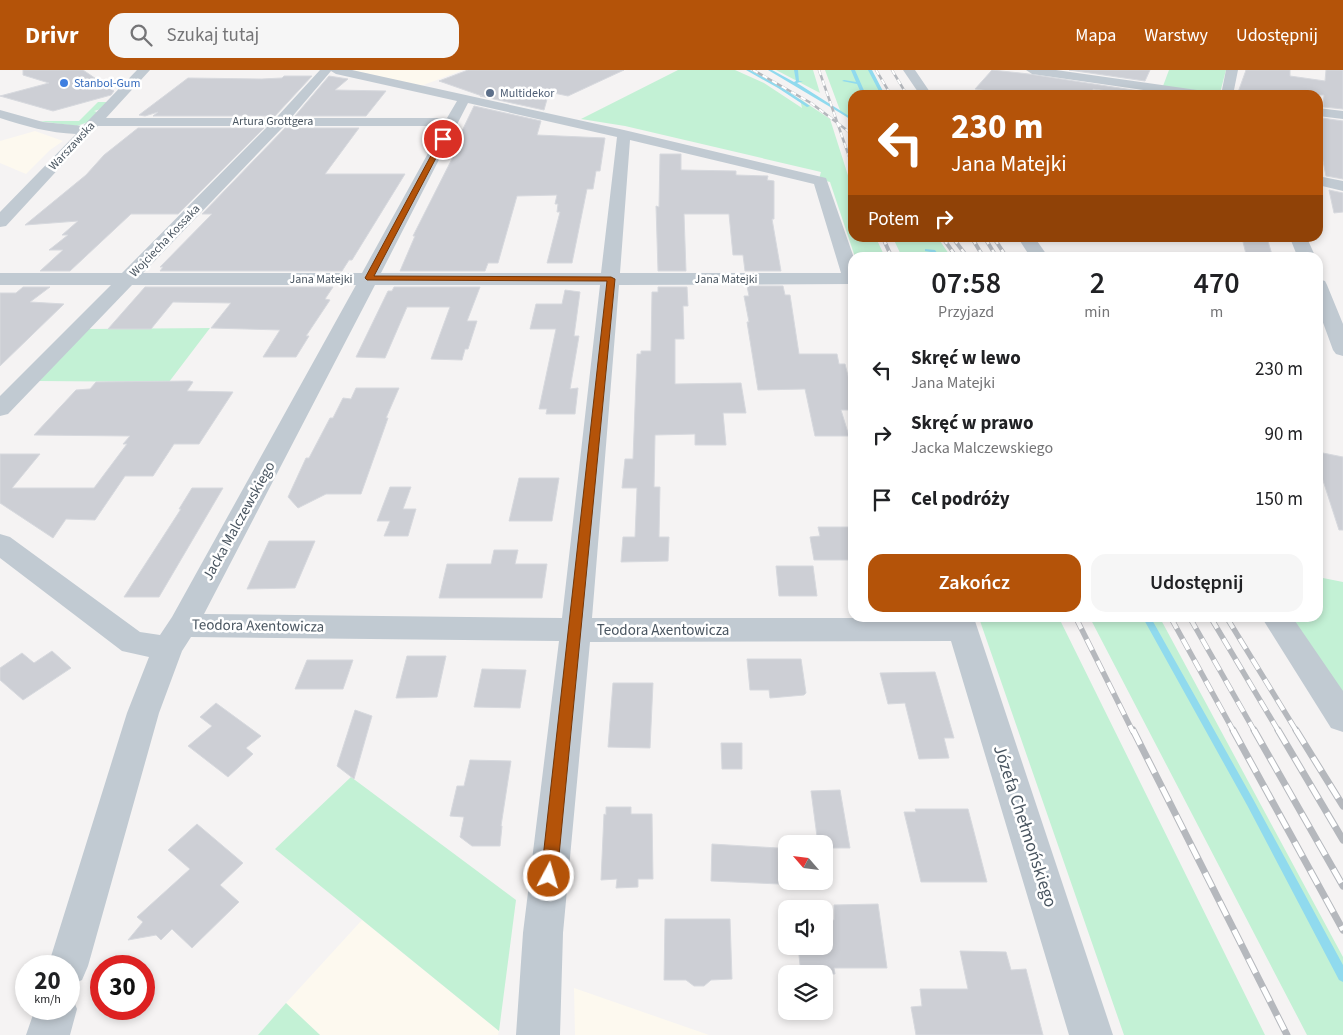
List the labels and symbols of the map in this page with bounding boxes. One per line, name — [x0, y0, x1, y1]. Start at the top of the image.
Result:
place label: Stanbol-Gum — [74, 75, 140, 92]
marker: Stanbol-Gum — [58, 77, 70, 89]
place label: Multidekor — [500, 85, 555, 102]
marker: Multidekor — [484, 87, 496, 99]
street label: Artura Grottgera — [233, 113, 313, 130]
street label: Warszawska — [45, 118, 99, 174]
pin — [422, 118, 464, 160]
street label: Wojciecha Kossaka — [126, 201, 204, 281]
street label: Jana Matejki — [289, 271, 353, 288]
street label: Jana Matejki — [694, 271, 758, 288]
street label: Jacka Malczewskiego — [198, 458, 280, 584]
street label: Teodora Axentowicza — [192, 614, 324, 638]
street label: Teodora Axentowicza — [597, 620, 729, 641]
street label: Józefa Chełmońskiego — [987, 742, 1063, 910]
north arrow — [778, 835, 832, 890]
position arrow — [522, 849, 574, 901]
speed limit sign: 30 — [90, 955, 155, 1020]

